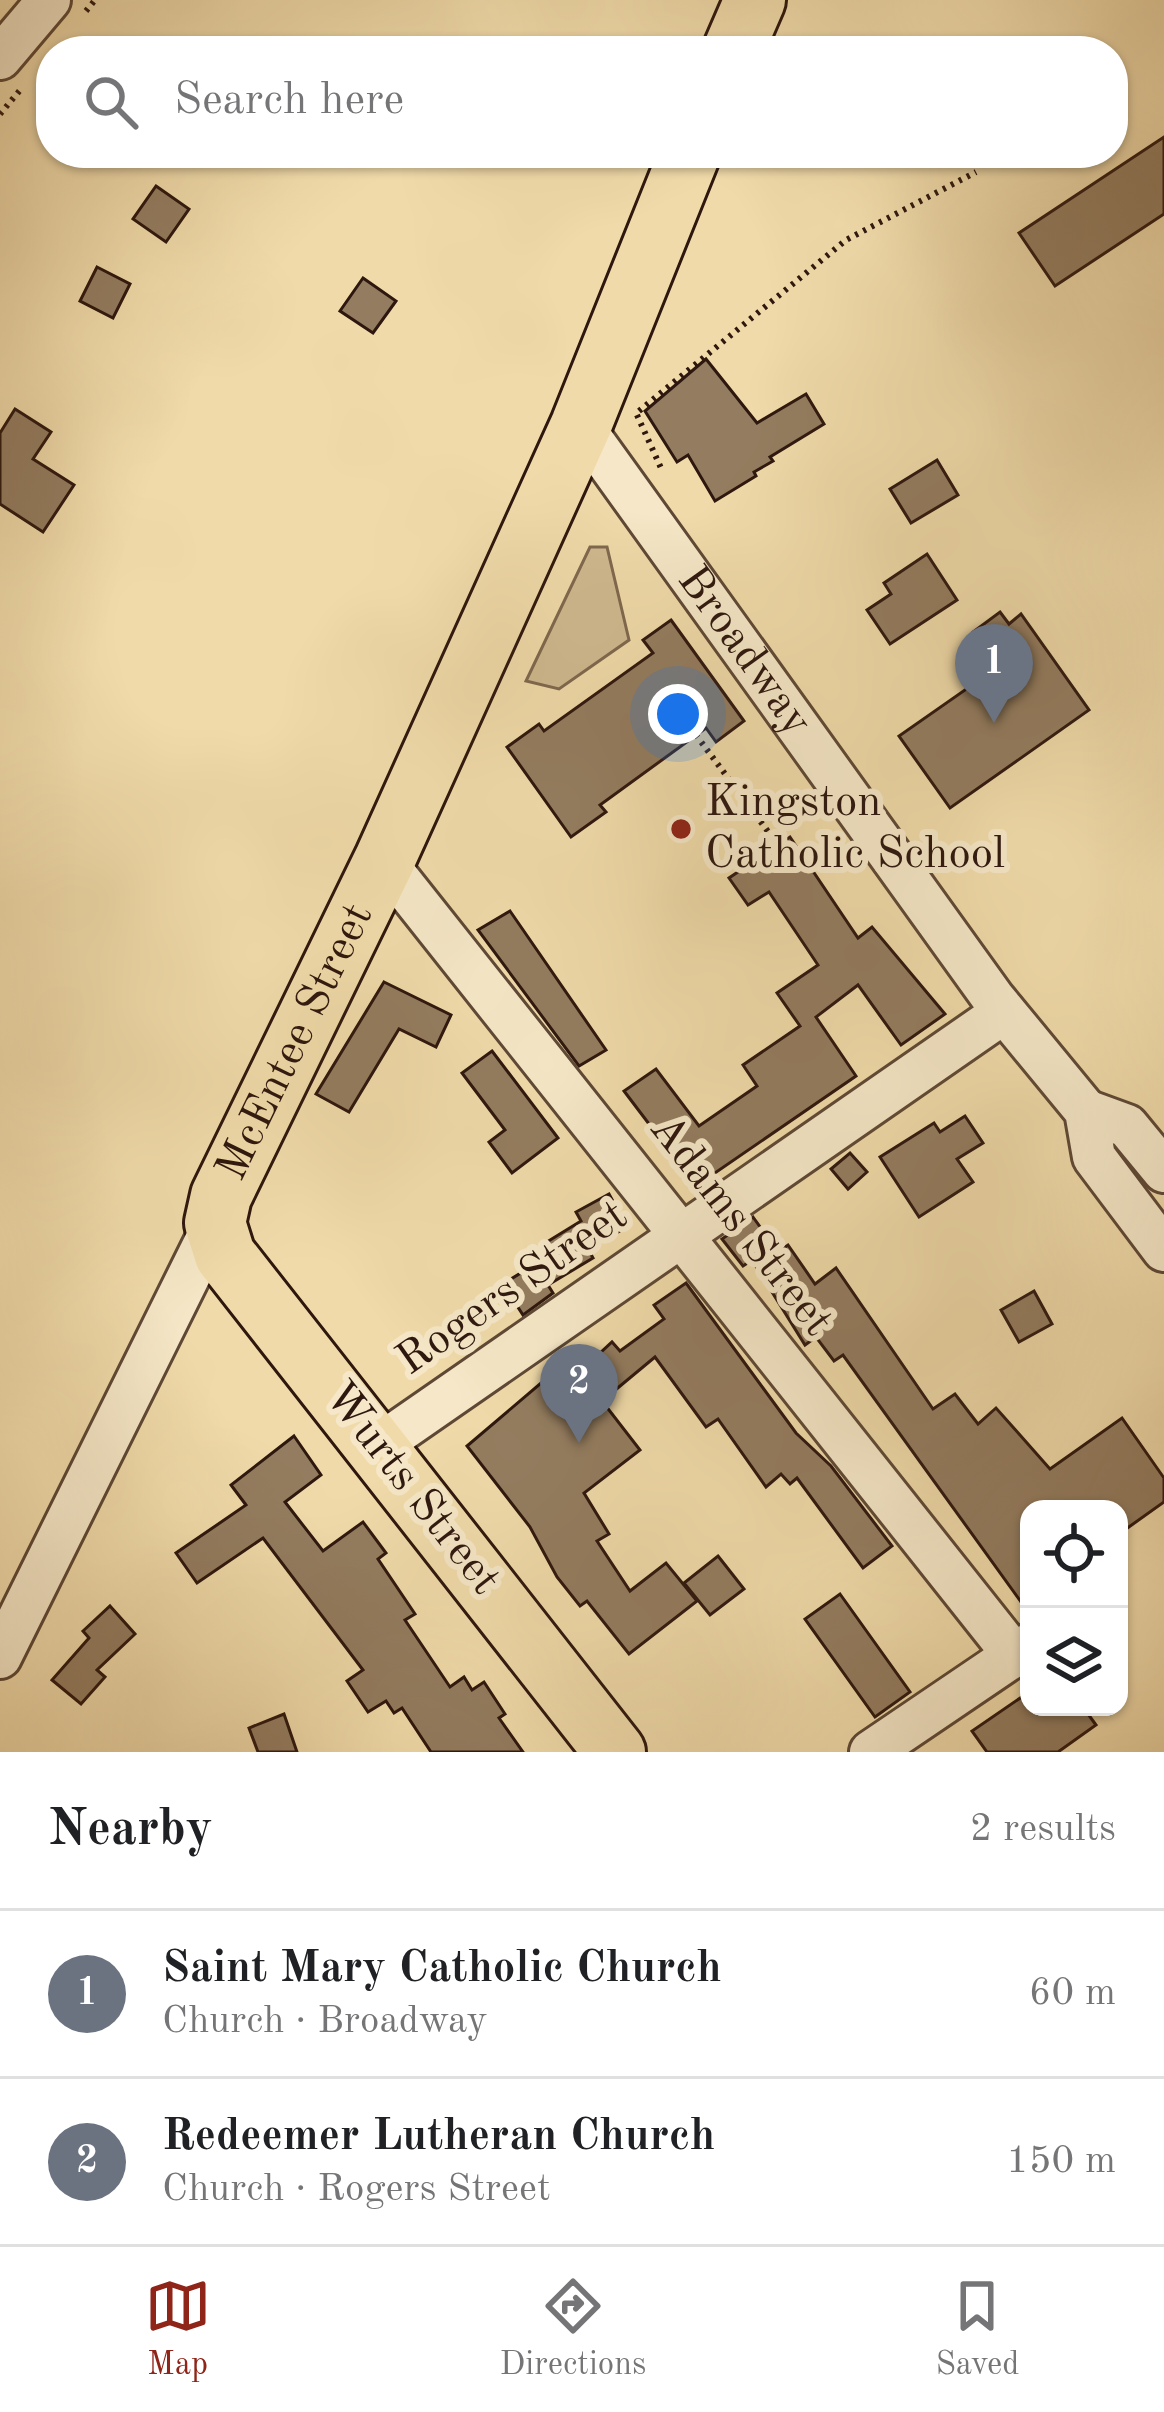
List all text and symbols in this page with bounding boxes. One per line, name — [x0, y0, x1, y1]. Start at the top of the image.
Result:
search box — [36, 36, 1128, 168]
icon: search — [78, 69, 144, 135]
text: Search here — [174, 79, 404, 124]
street label: Broadway — [668, 559, 819, 744]
pin: 1 — [955, 624, 1033, 723]
your location — [648, 684, 708, 744]
place label: Kingston Catholic School — [705, 781, 1005, 878]
marker: Kingston Catholic School — [668, 816, 694, 842]
street label: McEntee Street — [210, 897, 382, 1188]
street label: Adams Street — [640, 1107, 840, 1345]
street label: Rogers Street — [390, 1193, 636, 1385]
pin: 2 — [540, 1344, 618, 1443]
street label: Wurts Street — [315, 1374, 507, 1604]
map controls — [1020, 1500, 1128, 1716]
button: locate — [1020, 1500, 1128, 1608]
button: layers — [1020, 1608, 1128, 1716]
text: Nearby — [48, 1805, 213, 1856]
text: 2 results — [970, 1810, 1116, 1849]
text: Saint Mary Catholic Church — [162, 1947, 722, 1992]
text: 1 — [76, 1974, 98, 2013]
text: 60 m — [1029, 1974, 1116, 2013]
text: Church · Broadway — [162, 2002, 487, 2041]
text: Redeemer Lutheran Church — [162, 2115, 715, 2160]
text: 2 — [76, 2142, 98, 2181]
text: 150 m — [1006, 2142, 1116, 2181]
text: Church · Rogers Street — [162, 2170, 551, 2209]
tab: Map — [145, 2273, 211, 2386]
tab: Directions — [500, 2273, 646, 2386]
tab: Saved — [935, 2273, 1019, 2386]

